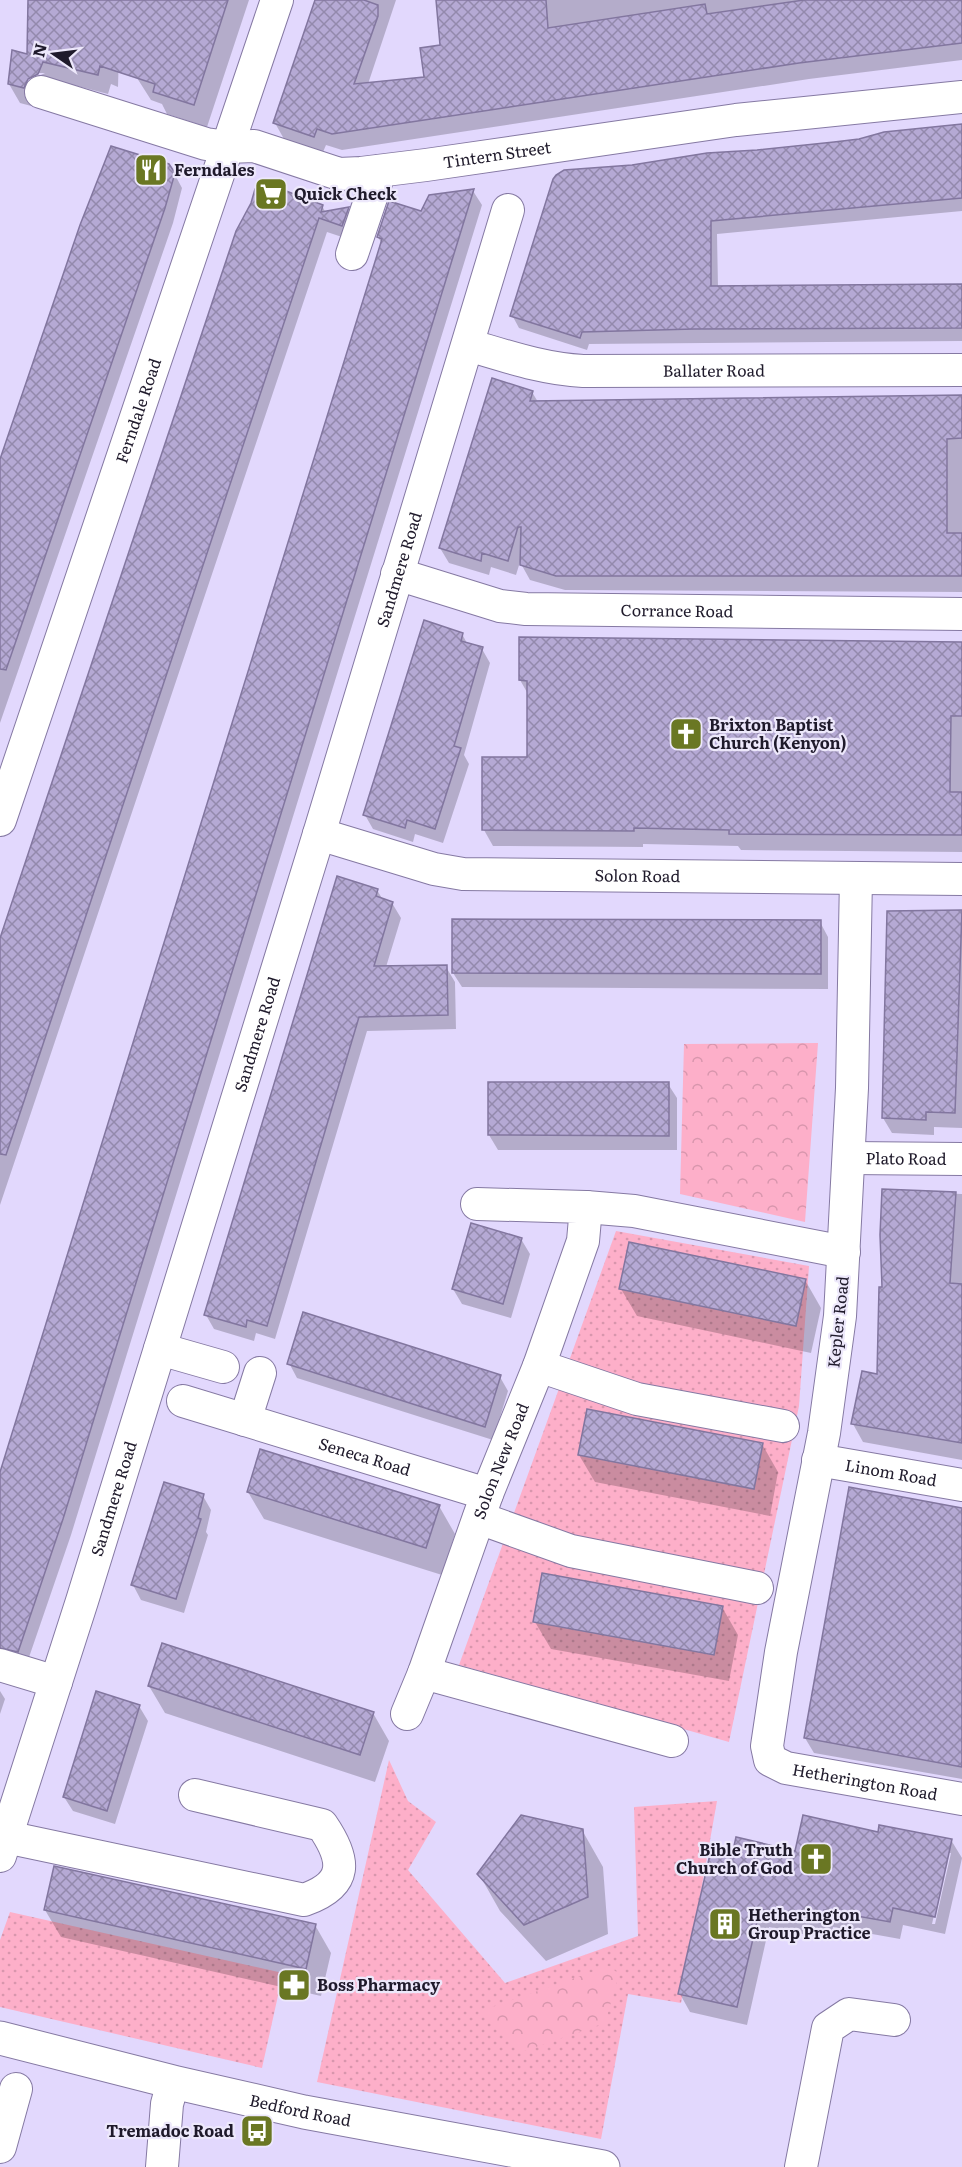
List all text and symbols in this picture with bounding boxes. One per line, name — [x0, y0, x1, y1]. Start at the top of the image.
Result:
north arrow — [24, 24, 84, 84]
text: N — [25, 41, 52, 60]
street label: Tintern Street — [441, 134, 553, 173]
restaurant icon: Ferndales — [133, 152, 169, 188]
place label: Ferndales — [174, 157, 254, 181]
supermarket icon: Quick Check — [253, 176, 289, 212]
place label: Quick Check — [294, 181, 397, 205]
street label: Ferndale Road — [108, 355, 166, 466]
street label: Ballater Road — [663, 358, 765, 382]
street label: Sandmere Road — [369, 508, 427, 630]
street label: Corrance Road — [620, 597, 734, 622]
place label: Brixton Baptist Church (Kenyon) — [709, 712, 846, 754]
church icon: Brixton Baptist Church (Kenyon) — [668, 716, 704, 752]
street label: Solon Road — [594, 862, 681, 887]
street label: Sandmere Road — [227, 973, 285, 1095]
street label: Plato Road — [865, 1145, 947, 1170]
street label: Kepler Road — [820, 1274, 854, 1369]
street label: Solon New Road — [466, 1399, 534, 1522]
street label: Seneca Road — [316, 1430, 414, 1481]
street label: Sandmere Road — [84, 1438, 142, 1559]
street label: Linom Road — [843, 1452, 939, 1491]
street label: Hetherington Road — [791, 1756, 940, 1806]
place label: Bible Truth Church of God — [676, 1837, 793, 1879]
church icon: Bible Truth Church of God — [798, 1841, 834, 1877]
place label: Hetherington Group Practice — [748, 1902, 871, 1944]
building icon: Hetherington Group Practice — [707, 1906, 743, 1942]
pharmacy icon: Boss Pharmacy — [276, 1967, 312, 2003]
place label: Boss Pharmacy — [317, 1972, 440, 1996]
street label: Bedford Road — [247, 2087, 353, 2131]
bus stop icon: Tremadoc Road — [239, 2113, 275, 2149]
place label: Tremadoc Road — [106, 2118, 234, 2142]

